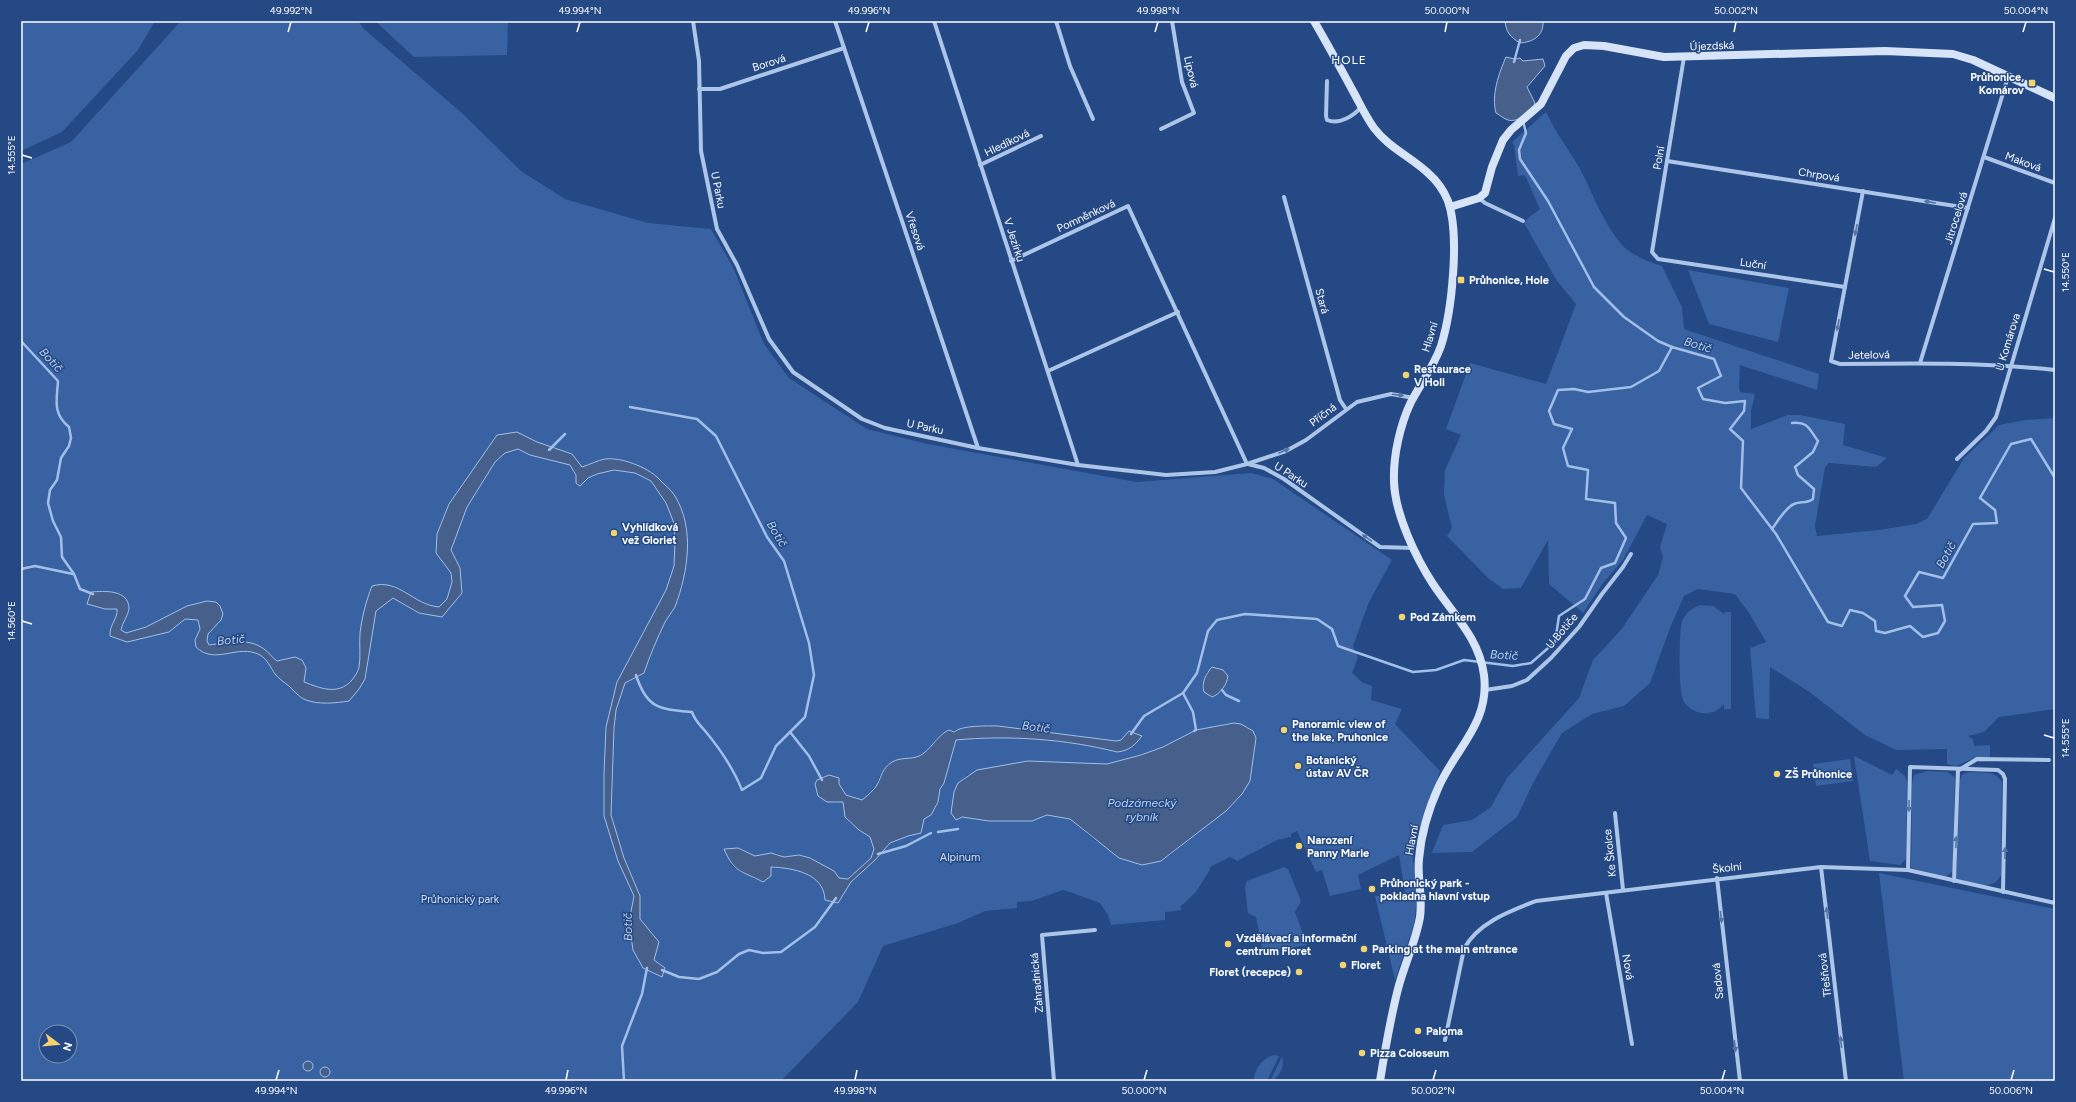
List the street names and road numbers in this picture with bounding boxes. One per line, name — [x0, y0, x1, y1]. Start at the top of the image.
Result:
street label: Újezdská — [1689, 38, 1734, 53]
street label: Borová — [751, 52, 787, 74]
street label: Lipová — [1181, 55, 1201, 89]
street label: Hledíková — [982, 127, 1032, 159]
street label: Polní — [1651, 145, 1667, 171]
street label: Maková — [2003, 149, 2043, 175]
street label: Chrpová — [1797, 165, 1841, 185]
street label: U Parku — [708, 170, 728, 210]
street label: Jitrocelová — [1942, 190, 1970, 246]
street label: Pomněnková — [1055, 197, 1117, 235]
street label: Vřesová — [902, 210, 928, 252]
street label: V Jezírku — [1001, 217, 1027, 263]
street label: Luční — [1739, 256, 1767, 272]
street label: Stará — [1312, 287, 1332, 315]
street label: U Komárova — [1993, 312, 2023, 372]
street label: Hlavní — [1419, 320, 1441, 354]
street label: Jetelová — [1848, 348, 1890, 362]
street label: Příčná — [1307, 401, 1339, 429]
street label: U Parku — [905, 417, 945, 437]
street label: U Parku — [1272, 459, 1310, 491]
street label: U Botiče — [1543, 611, 1581, 651]
street label: Hlavní — [1403, 823, 1421, 856]
street label: Ke Školce — [1600, 828, 1619, 878]
street label: Školní — [1711, 859, 1743, 876]
street label: Třešňová — [1816, 952, 1834, 998]
street label: Zahradnická — [1028, 953, 1046, 1013]
street label: Nová — [1619, 953, 1637, 981]
street label: Sadová — [1710, 962, 1726, 1000]

